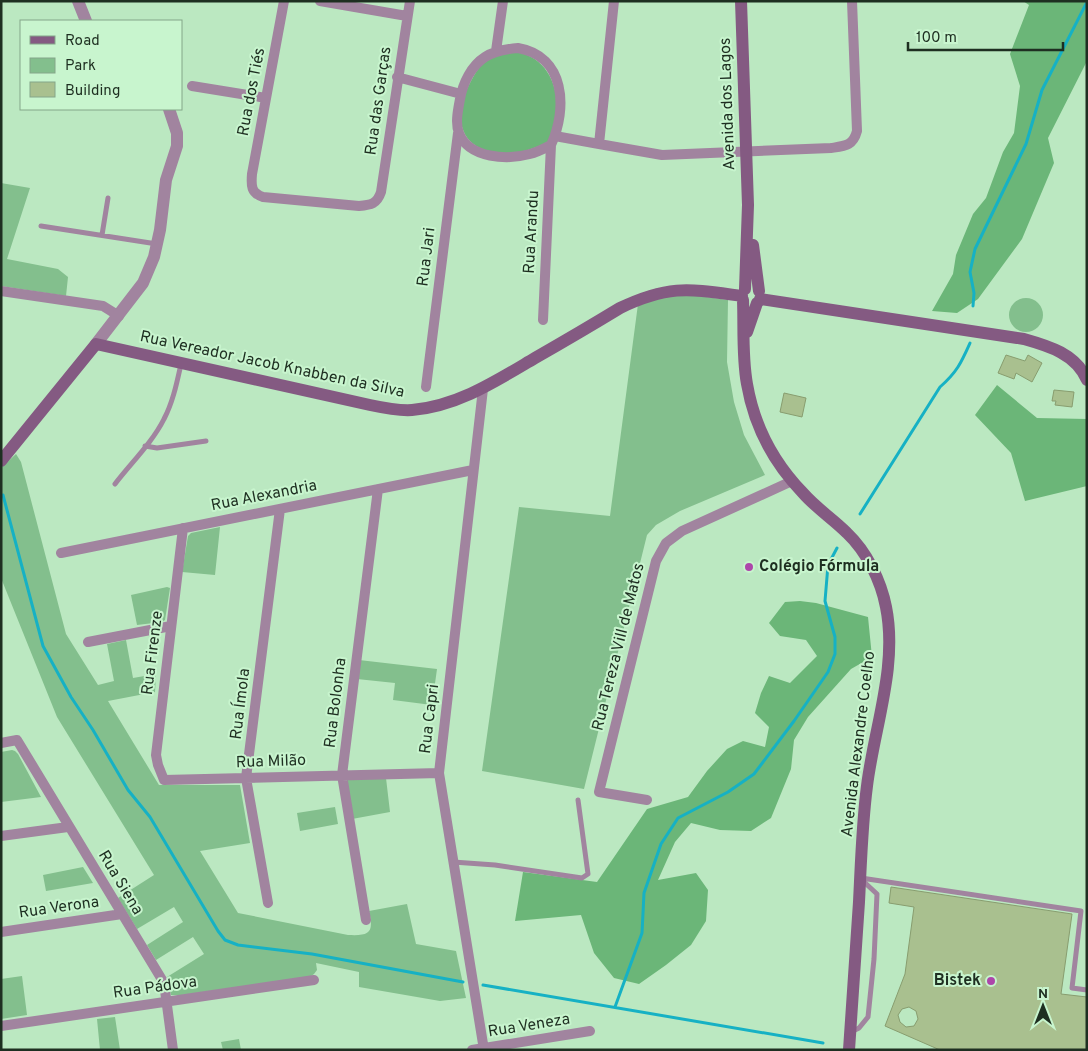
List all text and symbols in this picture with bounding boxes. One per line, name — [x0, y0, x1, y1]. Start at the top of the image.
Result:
legend — [20, 20, 182, 110]
scale bar — [908, 20, 1063, 52]
text: 100 m — [916, 29, 957, 48]
text: Road — [65, 32, 100, 51]
street label: Avenida dos Lagos — [716, 37, 740, 171]
street label: Rua das Garças — [361, 45, 397, 157]
street label: Rua dos Tiés — [234, 46, 270, 138]
text: Park — [65, 57, 96, 76]
text: Building — [65, 82, 120, 101]
street label: Rua Arandu — [520, 190, 544, 274]
street label: Rua Jari — [413, 226, 441, 288]
street label: Rua Vereador Jacob Knabben da Silva — [138, 327, 406, 403]
street label: Rua Alexandria — [209, 476, 319, 516]
place label: Colégio Fórmula — [759, 557, 879, 577]
street label: Rua Tereza Vill de Matos — [588, 561, 650, 733]
marker: Colégio Fórmula — [743, 561, 755, 573]
street label: Rua Firenze — [138, 610, 168, 696]
street label: Avenida Alexandre Coelho — [838, 650, 880, 838]
street label: Rua Bolonha — [321, 657, 351, 749]
street label: Rua Ímola — [225, 667, 255, 741]
street label: Rua Capri — [416, 683, 444, 755]
street label: Rua Milão — [236, 751, 306, 773]
street label: Rua Siena — [93, 847, 147, 919]
street label: Rua Verona — [18, 892, 100, 924]
place label: Bistek — [934, 971, 981, 991]
street label: Rua Pádova — [112, 972, 198, 1004]
marker: Bistek — [985, 975, 997, 987]
north arrow — [1018, 981, 1068, 1031]
text: N — [1038, 986, 1048, 1003]
street label: Rua Veneza — [486, 1010, 572, 1042]

